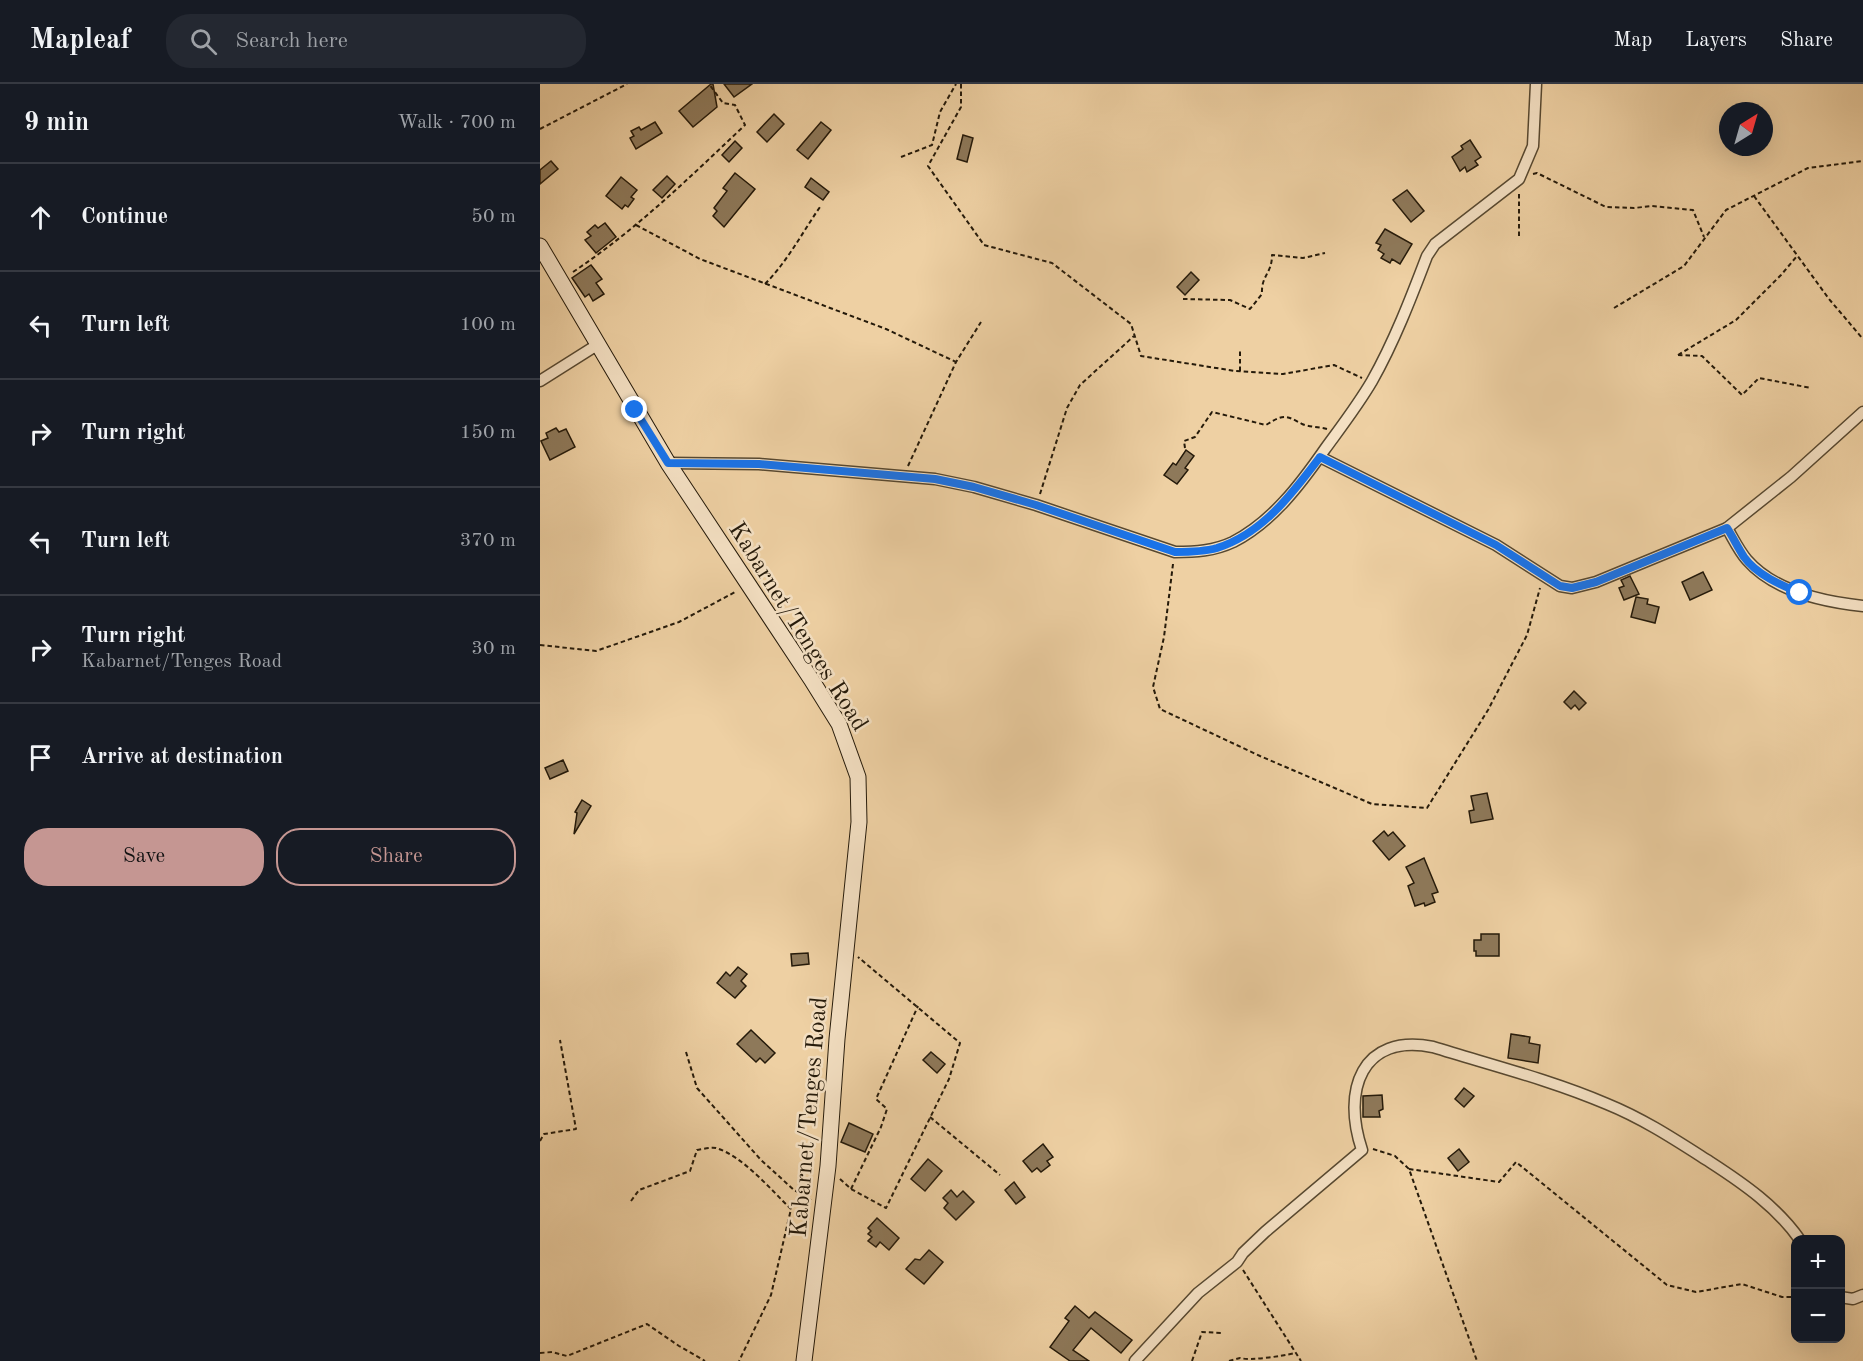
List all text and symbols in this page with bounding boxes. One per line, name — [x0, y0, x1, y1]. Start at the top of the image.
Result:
search box — [166, 14, 586, 68]
icon: search — [187, 25, 220, 58]
text: Mapleaf — [30, 27, 130, 55]
text: Search here — [235, 30, 348, 52]
text: Map — [1613, 30, 1652, 51]
text: Layers — [1685, 30, 1747, 51]
text: Share — [1780, 30, 1833, 51]
north arrow — [1719, 102, 1773, 156]
text: 9 min — [24, 110, 89, 136]
text: Walk · 700 m — [397, 113, 516, 133]
icon: ahead — [24, 201, 57, 234]
text: Continue — [81, 206, 168, 228]
text: 50 m — [471, 207, 516, 227]
icon: left — [24, 309, 57, 342]
text: Turn left — [81, 314, 170, 336]
text: 100 m — [460, 315, 516, 335]
route end — [621, 396, 647, 422]
icon: right — [24, 417, 57, 450]
text: Turn right — [81, 422, 185, 444]
text: 150 m — [460, 423, 516, 443]
street label: Kabarnet/Tenges Road — [723, 518, 871, 736]
icon: left — [24, 525, 57, 558]
text: Turn left — [81, 530, 170, 552]
text: 370 m — [460, 531, 516, 551]
route start — [1786, 579, 1812, 605]
text: Turn right — [81, 625, 185, 647]
icon: right — [24, 633, 57, 666]
text: 30 m — [471, 639, 516, 659]
text: Kabarnet/Tenges Road — [81, 652, 282, 672]
icon: arrive — [24, 741, 57, 774]
text: Arrive at destination — [81, 746, 283, 768]
button: Save — [24, 828, 264, 886]
button: Share — [276, 828, 516, 886]
street label: Kabarnet/Tenges Road — [788, 996, 832, 1238]
map controls — [1791, 1235, 1845, 1343]
button: + — [1791, 1235, 1845, 1289]
button: − — [1791, 1289, 1845, 1343]

